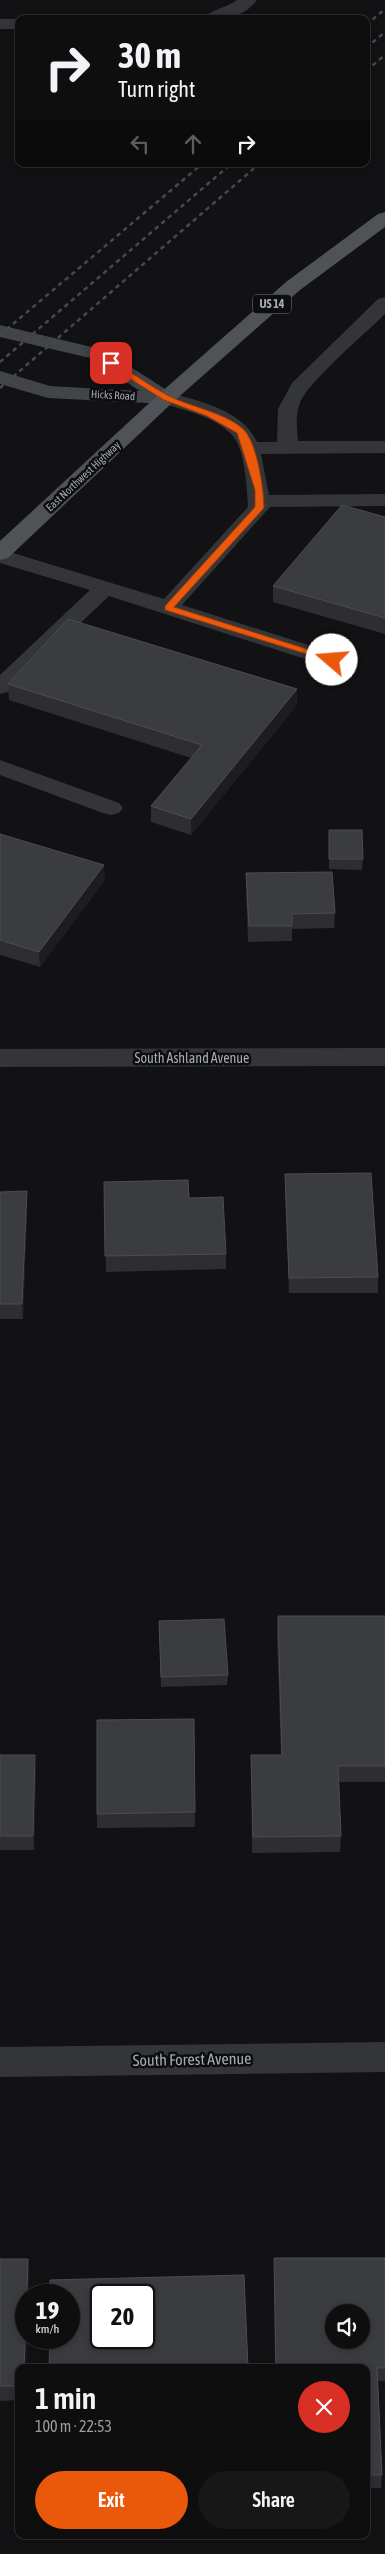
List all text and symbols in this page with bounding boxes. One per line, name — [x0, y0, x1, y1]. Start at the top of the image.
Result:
icon: right — [35, 35, 100, 100]
text: 30 m — [118, 35, 181, 75]
text: Turn right — [118, 76, 195, 102]
icon: left — [126, 130, 154, 158]
icon: ahead — [179, 130, 207, 158]
icon: right — [232, 130, 260, 158]
road number: US 14 — [253, 294, 291, 314]
pin — [90, 342, 132, 384]
icon: arrive — [97, 349, 125, 377]
street label: Hicks Road — [91, 388, 135, 402]
street label: East Northwest Highway — [44, 438, 123, 513]
position arrow — [305, 633, 357, 685]
street label: South Ashland Avenue — [135, 1050, 249, 1066]
street label: South Forest Avenue — [132, 2049, 252, 2069]
speed limit sign: 20 — [90, 2284, 155, 2349]
text: 19 — [36, 2296, 59, 2324]
map controls — [325, 2304, 370, 2349]
button: sound — [325, 2304, 370, 2349]
text: km/h — [36, 2322, 59, 2336]
text: 1 min — [35, 2381, 96, 2415]
button: close — [298, 2381, 350, 2433]
text: 100 m · 22:53 — [35, 2417, 112, 2435]
button: Exit — [35, 2471, 188, 2529]
button: Share — [198, 2471, 350, 2529]

